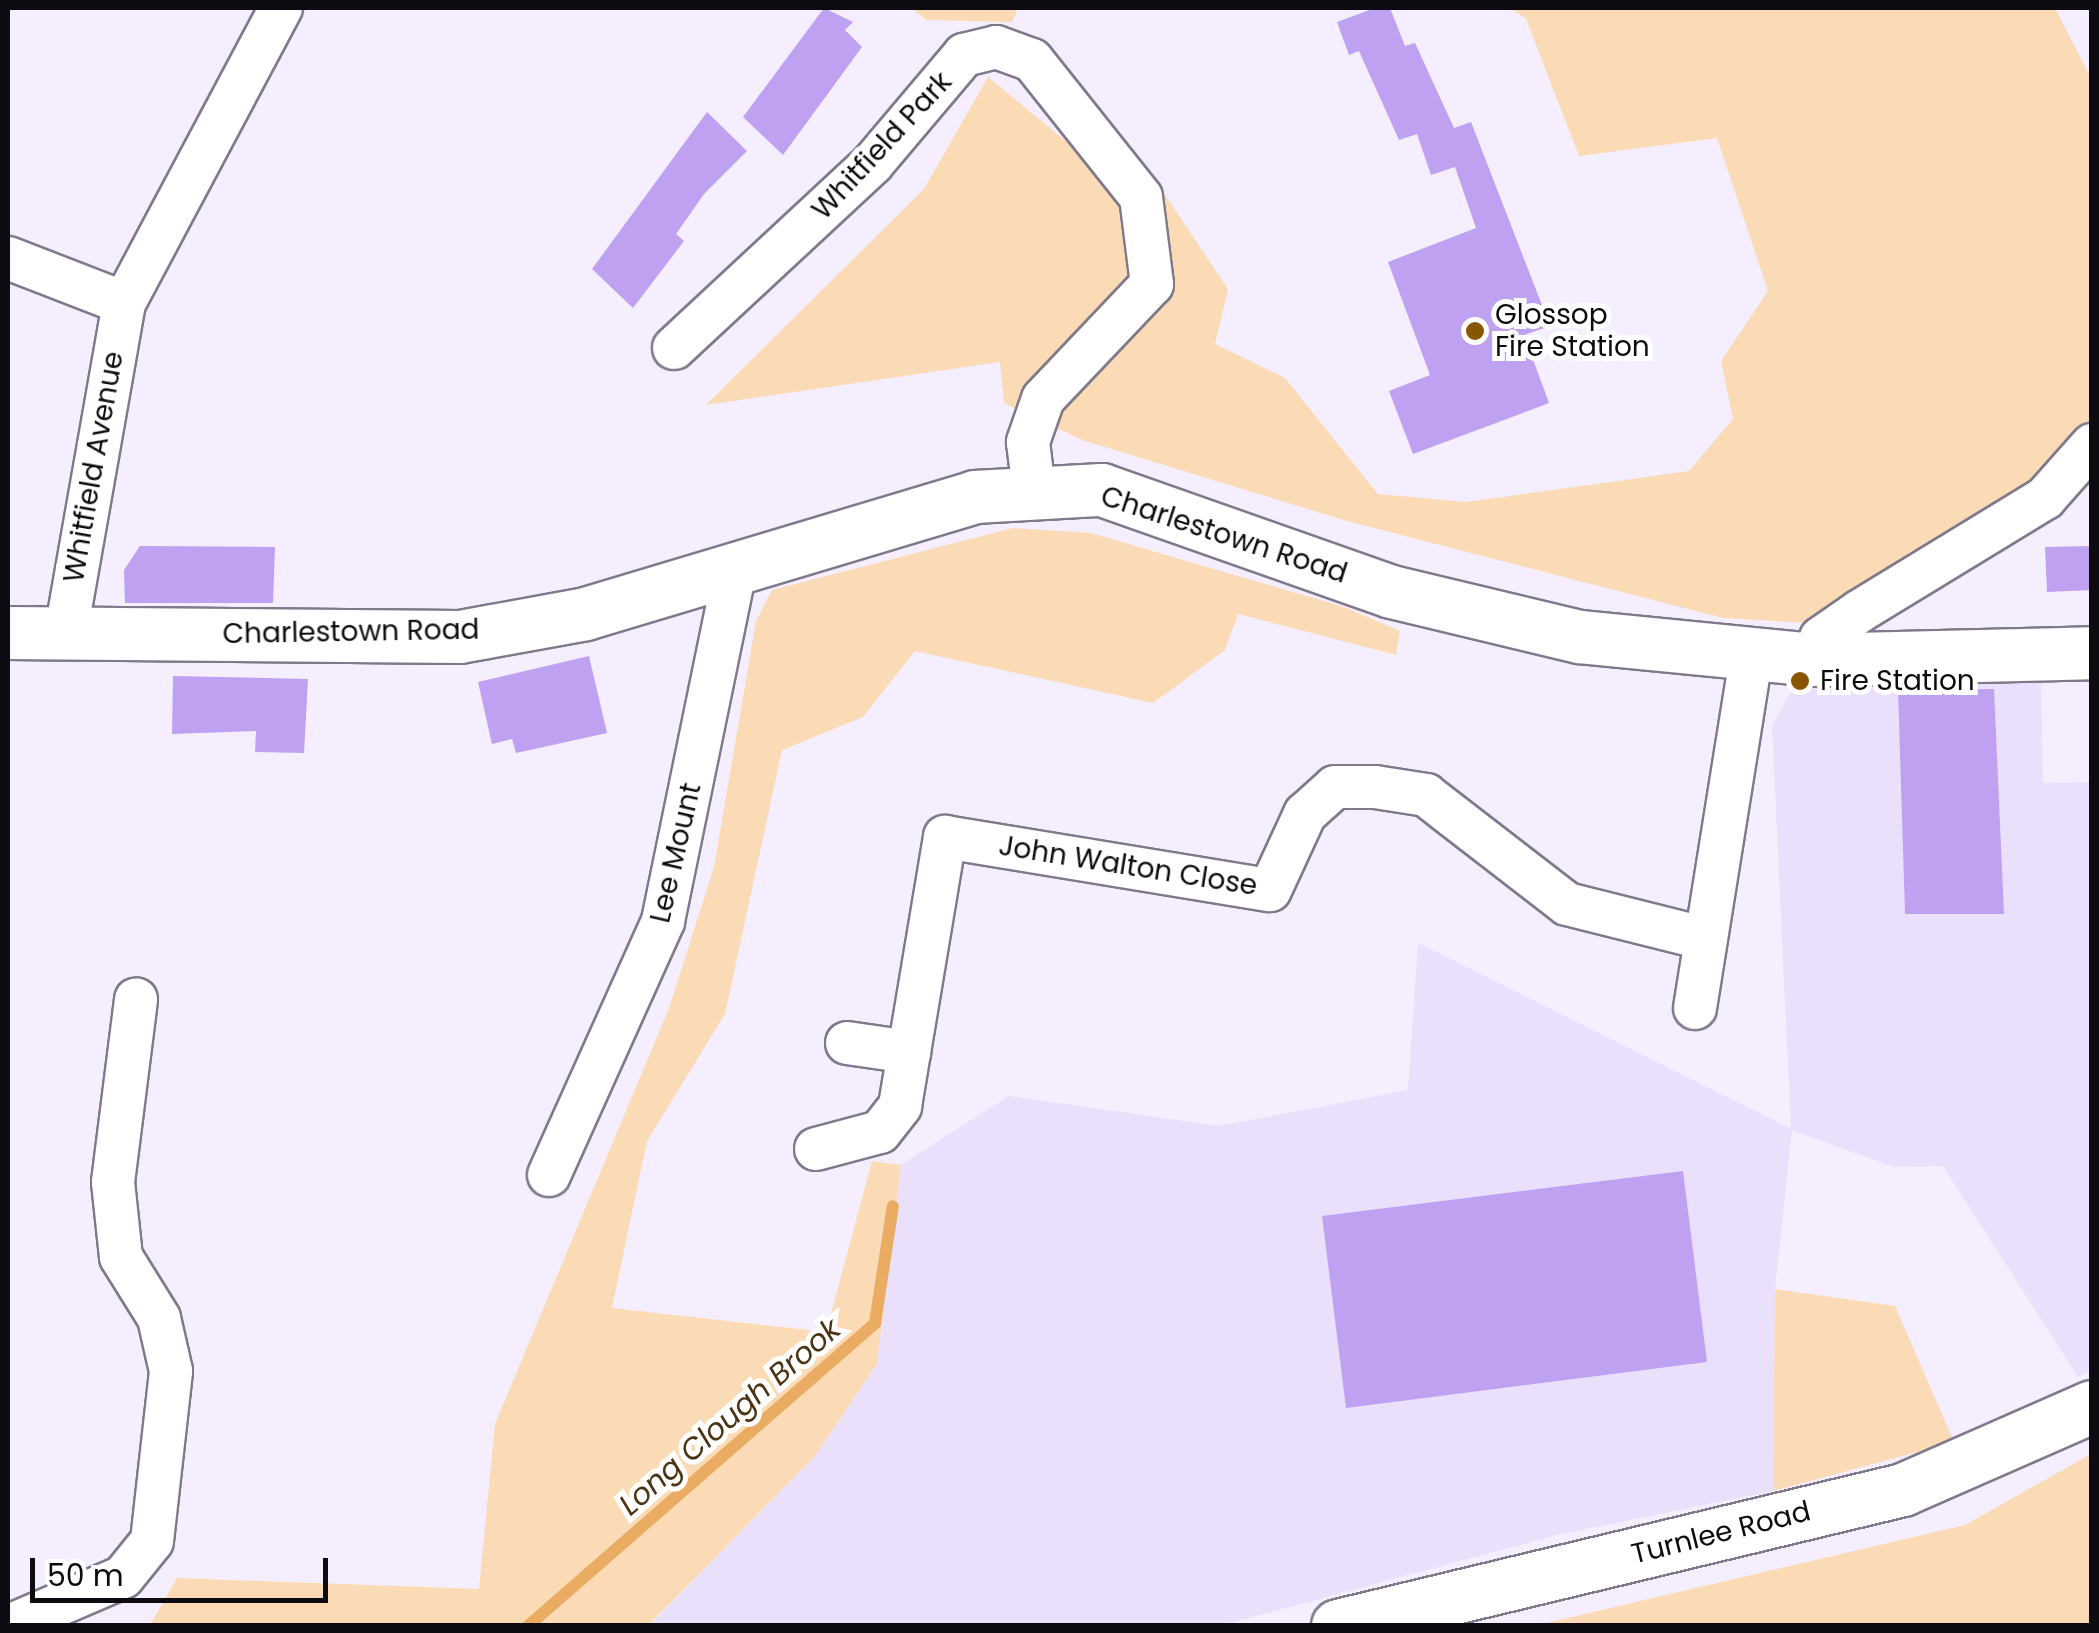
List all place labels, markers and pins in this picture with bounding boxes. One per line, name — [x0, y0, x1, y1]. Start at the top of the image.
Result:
place label: Glossop Fire Station — [1495, 298, 1650, 364]
marker: Glossop Fire Station — [1464, 320, 1486, 342]
place label: Fire Station — [1820, 664, 1975, 698]
marker: Fire Station — [1789, 670, 1811, 692]

